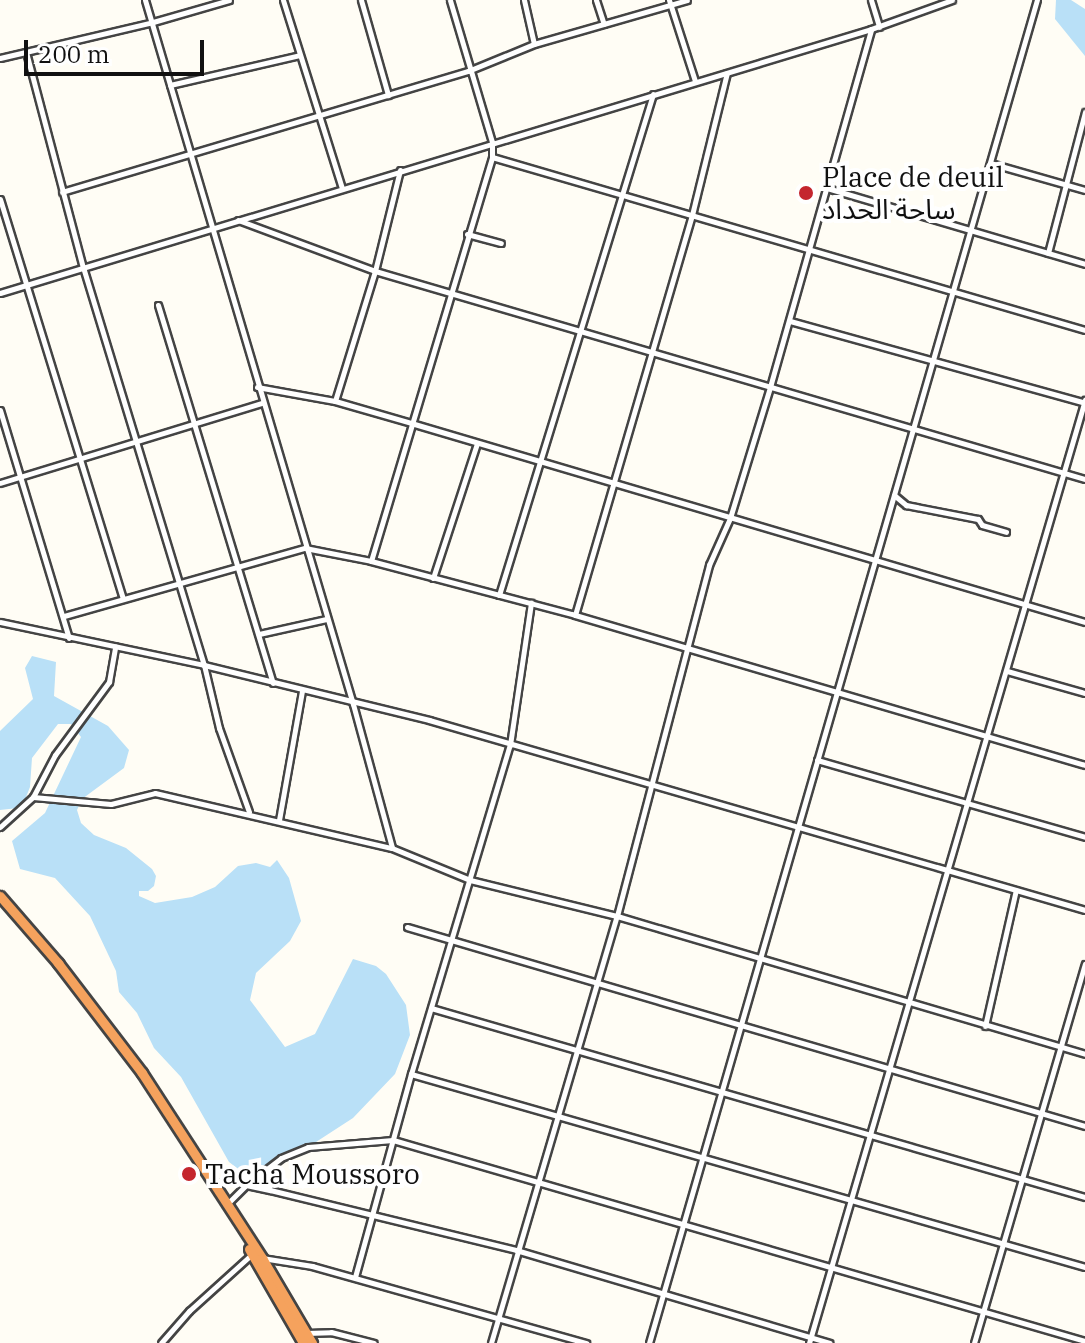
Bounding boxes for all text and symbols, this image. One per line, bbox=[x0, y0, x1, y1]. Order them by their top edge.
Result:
scale bar bbox=[28, 24, 208, 74]
text: 200 m bbox=[38, 38, 110, 70]
place label: Place de deuil ساحة الحداد bbox=[822, 160, 1004, 226]
marker: Place de deuil ساحة الحداد bbox=[797, 184, 815, 202]
place label: Tacha Moussoro bbox=[205, 1157, 420, 1191]
marker: Tacha Moussoro bbox=[180, 1165, 198, 1183]

